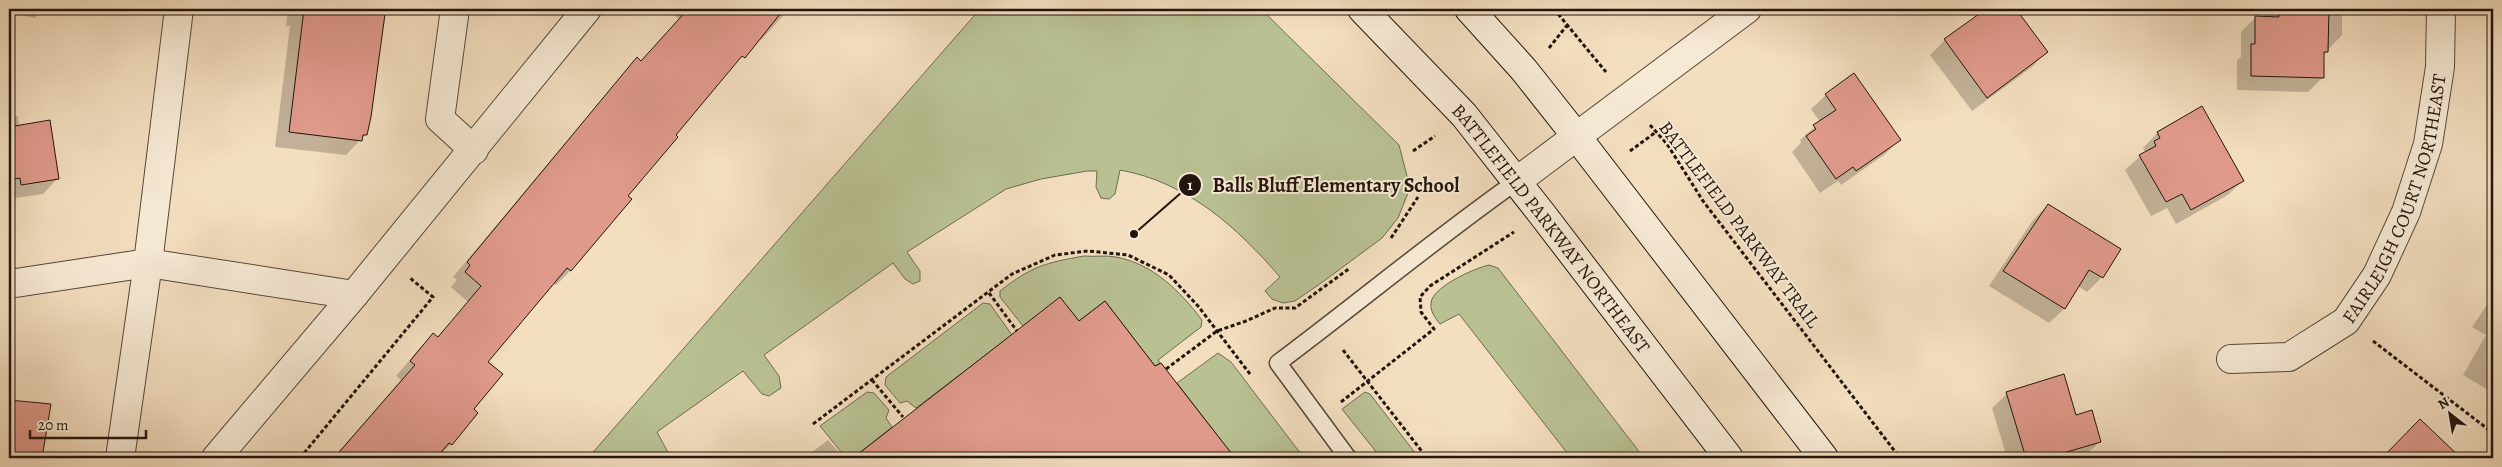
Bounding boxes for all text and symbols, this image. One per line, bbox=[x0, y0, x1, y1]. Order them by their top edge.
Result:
street label: FAIRLEIGH COURT NORTHEAST bbox=[2336, 72, 2453, 329]
street label: BATTLEFIELD PARKWAY NORTHEAST bbox=[1446, 98, 1656, 359]
street label: BATTLEFIELD PARKWAY TRAIL bbox=[1653, 116, 1826, 334]
callout: Balls Bluff Elementary School bbox=[1178, 167, 1469, 202]
text: Balls Bluff Elementary School bbox=[1213, 172, 1460, 199]
text: 1 bbox=[1187, 175, 1193, 195]
north arrow bbox=[2424, 390, 2474, 440]
text: N bbox=[2434, 393, 2453, 414]
scale bar bbox=[30, 407, 146, 439]
text: 20 m bbox=[38, 415, 69, 435]

